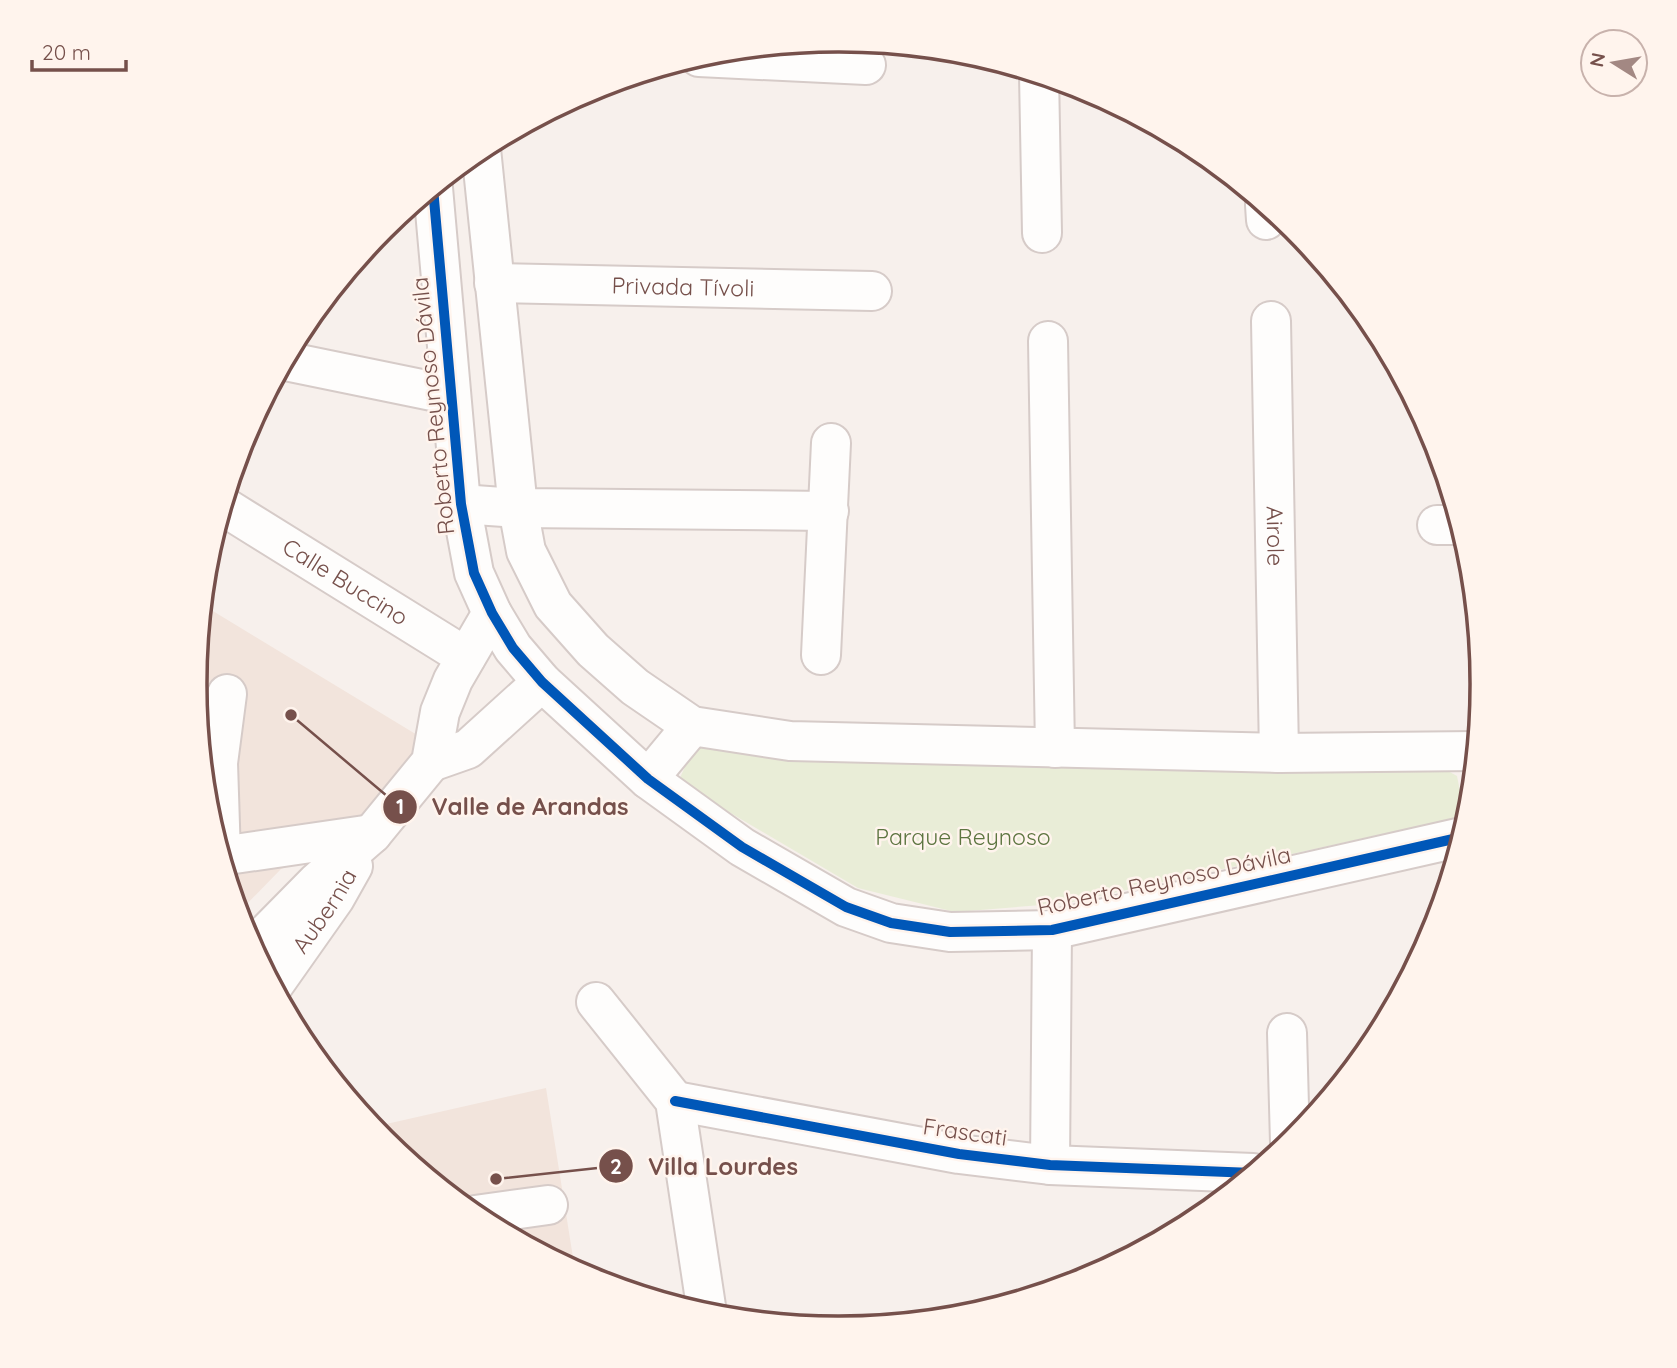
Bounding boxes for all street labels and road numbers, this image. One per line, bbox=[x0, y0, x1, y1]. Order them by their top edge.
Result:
street label: Privada Tívoli bbox=[611, 270, 755, 303]
street label: Roberto Reynoso Dávila bbox=[405, 276, 460, 536]
street label: Airole bbox=[1260, 506, 1291, 566]
street label: Calle Buccino bbox=[277, 532, 414, 632]
street label: Roberto Reynoso Dávila bbox=[1034, 839, 1293, 922]
street label: Aubernia bbox=[286, 863, 363, 959]
street label: Frascati bbox=[921, 1111, 1009, 1152]

